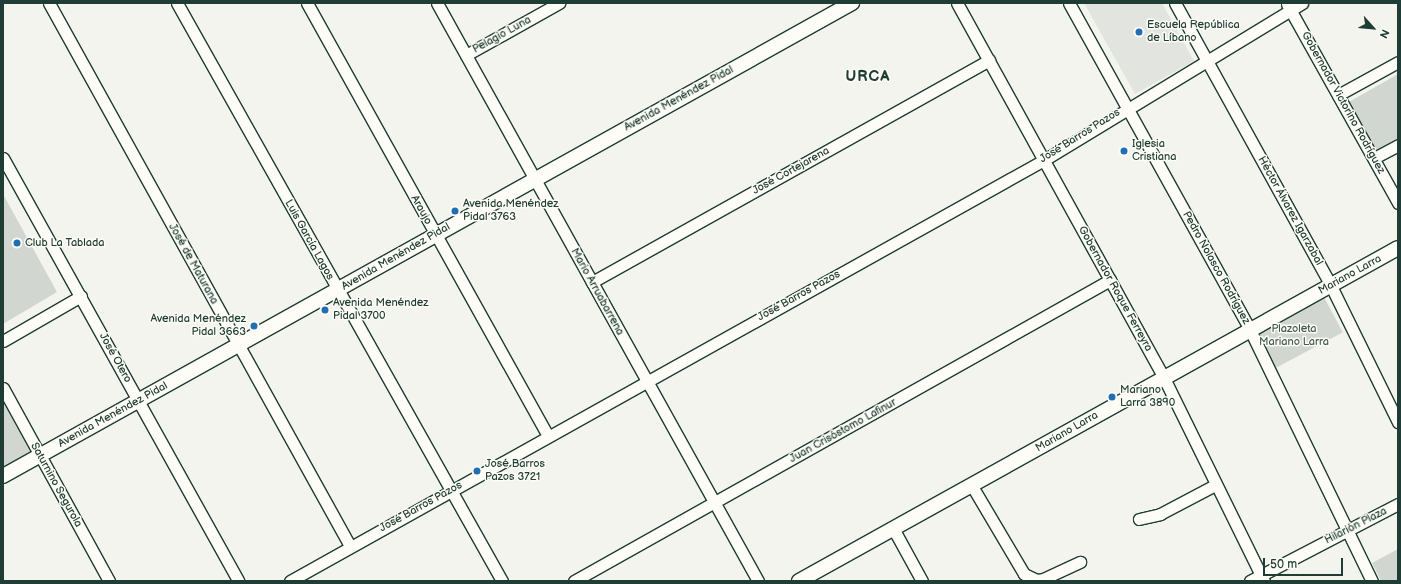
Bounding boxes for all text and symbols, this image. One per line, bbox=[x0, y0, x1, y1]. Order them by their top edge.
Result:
north arrow bbox=[1353, 8, 1393, 48]
street label: Pelagio Luna bbox=[471, 14, 533, 56]
place label: Escuela República de Líbano bbox=[1147, 19, 1240, 45]
marker: Escuela República de Líbano bbox=[1134, 27, 1144, 37]
text: N bbox=[1376, 27, 1392, 40]
street label: Gobernador Victorino Rodríguez bbox=[1298, 29, 1388, 177]
street label: Avenida Menéndez Pidal bbox=[622, 63, 736, 135]
district label: URCA bbox=[846, 68, 890, 86]
street label: José Barros Pazos bbox=[1037, 106, 1123, 166]
place label: Iglesia Cristiana bbox=[1132, 138, 1176, 164]
street label: José Cortejarena bbox=[750, 144, 832, 198]
marker: Iglesia Cristiana bbox=[1119, 146, 1129, 156]
street label: Héctor Álvarez Igarzabal bbox=[1255, 154, 1325, 268]
street label: Araujo bbox=[408, 193, 434, 227]
street label: Luis García Lagos bbox=[282, 198, 336, 282]
place label: Avenida Menéndez Pidal 3763 bbox=[463, 198, 559, 224]
marker: Avenida Menéndez Pidal 3763 bbox=[450, 206, 460, 216]
street label: Pedro Nolasco Rodríguez bbox=[1179, 209, 1253, 327]
street label: José de Maturana bbox=[165, 221, 221, 307]
street label: Avenida Menéndez Pidal bbox=[339, 221, 453, 293]
street label: Gobernador Roque Ferreyra bbox=[1075, 224, 1155, 354]
place label: Club La Tablada bbox=[25, 236, 105, 250]
marker: Club La Tablada bbox=[12, 238, 22, 248]
street label: Mario Arruabarrena bbox=[568, 246, 626, 338]
street label: Mariano Larra bbox=[1316, 252, 1384, 298]
street label: José Barros Pazos bbox=[755, 268, 843, 324]
place label: Avenida Menéndez Pidal 3700 bbox=[333, 297, 429, 323]
marker: Avenida Menéndez Pidal 3700 bbox=[320, 305, 330, 315]
place label: Avenida Menéndez Pidal 3663 bbox=[150, 313, 246, 339]
marker: Avenida Menéndez Pidal 3663 bbox=[249, 321, 259, 331]
park label: Plazoleta Mariano Larra bbox=[1259, 323, 1329, 349]
street label: José Otero bbox=[96, 331, 134, 385]
street label: Avenida Menéndez Pidal bbox=[56, 379, 170, 451]
place label: Mariano Larra 3890 bbox=[1120, 384, 1175, 410]
marker: Mariano Larra 3890 bbox=[1107, 392, 1117, 402]
street label: Juan Crisóstomo Lafinur bbox=[787, 396, 899, 466]
street label: Mariano Larra bbox=[1033, 409, 1101, 455]
street label: Saturnino Segurola bbox=[27, 440, 85, 530]
place label: José Barros Pazos 3721 bbox=[485, 458, 545, 484]
marker: José Barros Pazos 3721 bbox=[472, 466, 482, 476]
street label: José Barros Pazos bbox=[377, 479, 465, 535]
street label: Hilarión Plaza bbox=[1323, 505, 1389, 547]
scale bar bbox=[1265, 550, 1345, 576]
text: 50 m bbox=[1270, 557, 1297, 572]

